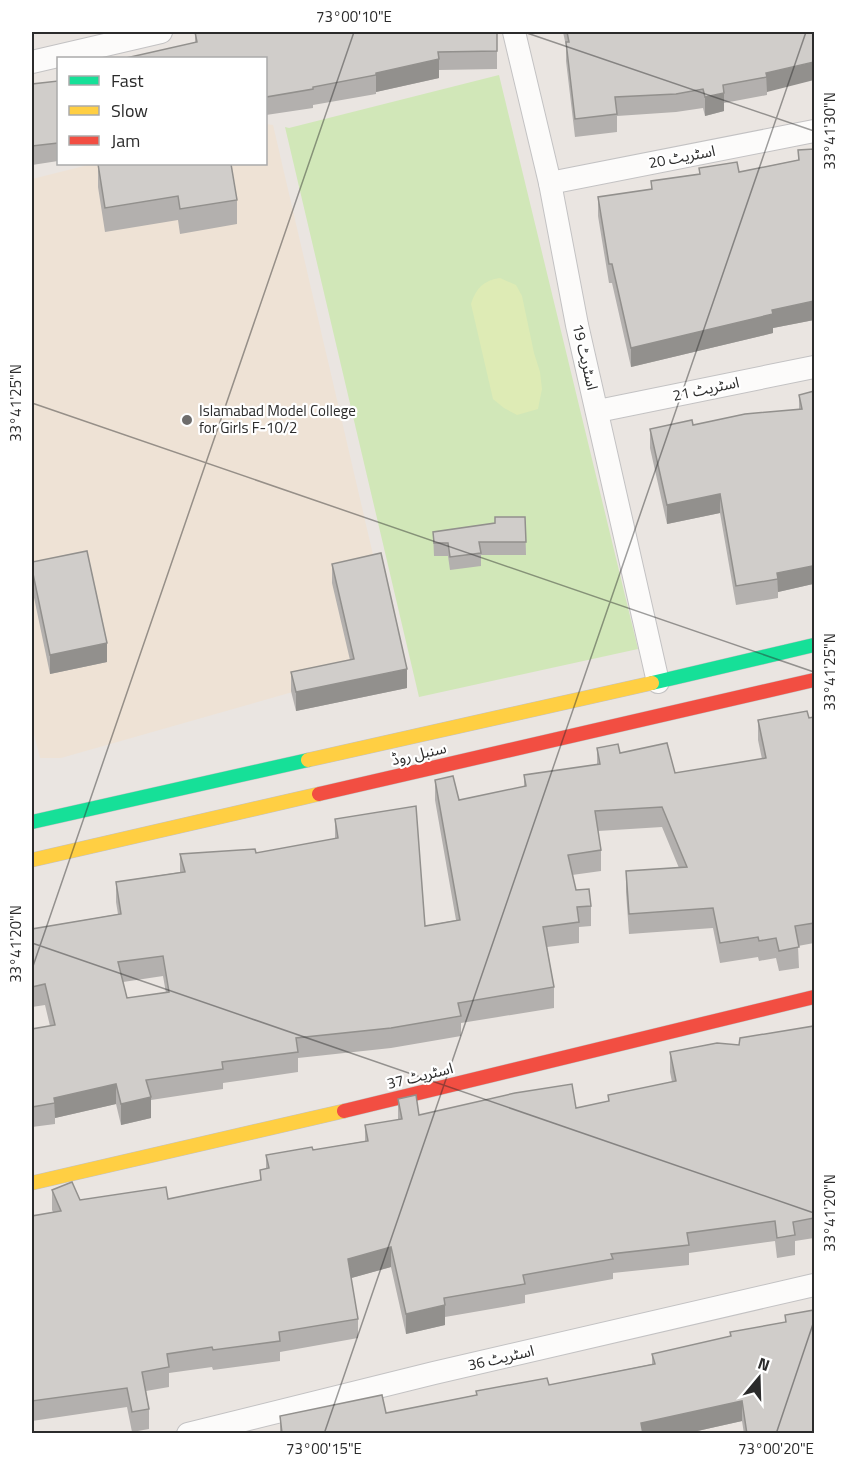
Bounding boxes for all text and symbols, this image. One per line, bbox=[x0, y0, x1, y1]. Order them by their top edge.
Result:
text: 73°00'10"E bbox=[316, 5, 392, 28]
legend bbox=[57, 57, 267, 165]
text: Fast bbox=[111, 67, 144, 94]
text: 33°41'30"N bbox=[818, 92, 841, 170]
text: Slow bbox=[111, 97, 148, 124]
text: Jam bbox=[111, 127, 140, 154]
street label: اسٹریٹ 20 bbox=[647, 139, 717, 174]
street label: اسٹریٹ 19 bbox=[567, 321, 604, 392]
text: 33°41'25"N bbox=[4, 364, 27, 442]
street label: اسٹریٹ 21 bbox=[671, 370, 741, 407]
place label: Islamabad Model College for Girls F-10/2 bbox=[199, 399, 356, 439]
marker: Islamabad Model College for Girls F-10/2 bbox=[180, 413, 194, 427]
text: 33°41'25"N bbox=[818, 633, 841, 711]
street label: سنبل روڈ bbox=[389, 736, 449, 771]
text: 33°41'20"N bbox=[4, 905, 27, 983]
street label: اسٹریٹ 37 bbox=[384, 1056, 455, 1095]
text: 33°41'20"N bbox=[818, 1174, 841, 1252]
street label: اسٹریٹ 36 bbox=[465, 1339, 536, 1376]
north arrow bbox=[729, 1348, 789, 1408]
text: N bbox=[755, 1351, 773, 1377]
text: 73°00'15"E bbox=[286, 1437, 362, 1460]
text: 73°00'20"E bbox=[738, 1437, 814, 1460]

